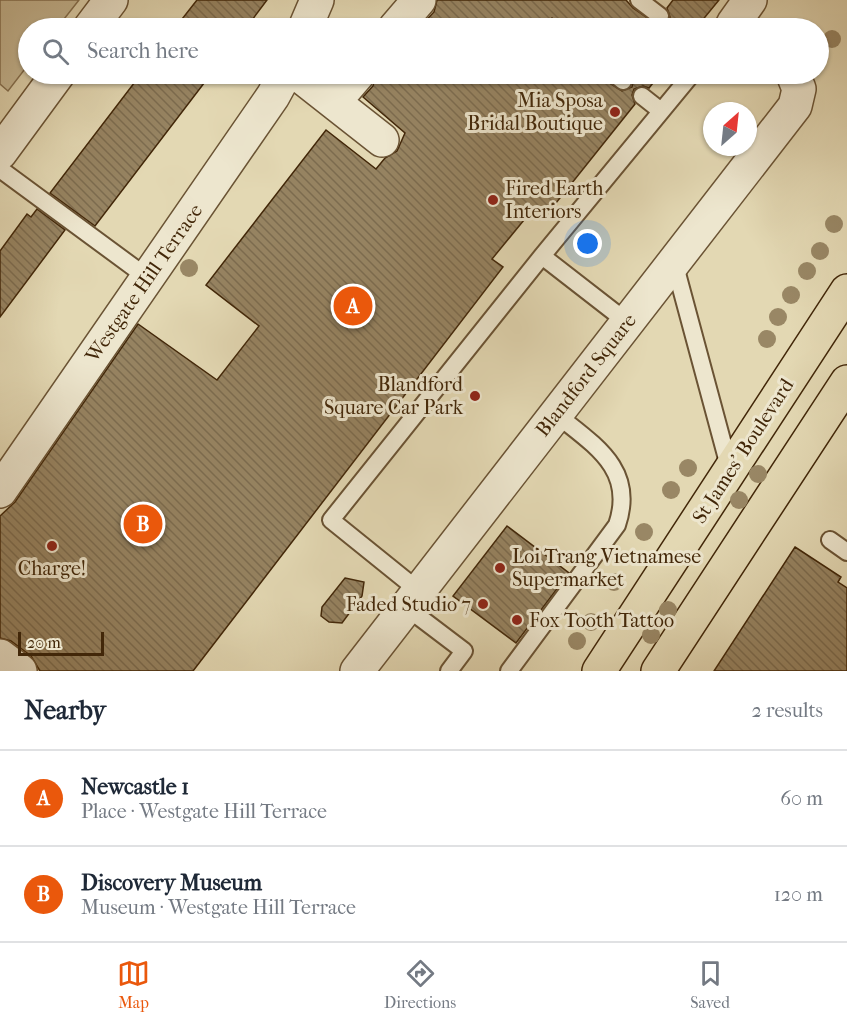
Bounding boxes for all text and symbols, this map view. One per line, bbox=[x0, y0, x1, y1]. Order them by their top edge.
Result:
search box bbox=[18, 18, 829, 84]
icon: search bbox=[39, 35, 72, 68]
text: Search here bbox=[87, 38, 199, 64]
place label: Mia Sposa Bridal Boutique bbox=[467, 89, 604, 135]
north arrow bbox=[703, 102, 757, 156]
marker: Mia Sposa Bridal Boutique bbox=[608, 105, 622, 119]
place label: Fired Earth Interiors bbox=[505, 177, 604, 223]
marker: Fired Earth Interiors bbox=[486, 193, 500, 207]
street label: Westgate Hill Terrace bbox=[80, 199, 207, 367]
your location bbox=[573, 229, 602, 258]
pin: A bbox=[334, 284, 372, 328]
street label: Blandford Square bbox=[531, 309, 641, 441]
place label: Blandford Square Car Park bbox=[324, 373, 464, 419]
street label: St James' Boulevard bbox=[688, 373, 799, 528]
marker: Blandford Square Car Park bbox=[468, 389, 482, 403]
pin: B bbox=[124, 502, 162, 546]
marker: Charge! bbox=[45, 539, 59, 553]
place label: Loi Trang Vietnamese Supermarket bbox=[512, 545, 701, 591]
place label: Charge! bbox=[18, 557, 86, 580]
marker: Loi Trang Vietnamese Supermarket bbox=[493, 561, 507, 575]
place label: Faded Studio 7 bbox=[346, 593, 471, 616]
marker: Faded Studio 7 bbox=[476, 597, 490, 611]
place label: Fox Tooth Tattoo bbox=[529, 609, 674, 632]
marker: Fox Tooth Tattoo bbox=[510, 613, 524, 627]
scale bar bbox=[18, 629, 104, 656]
text: 20 m bbox=[27, 633, 61, 652]
text: Nearby bbox=[24, 695, 106, 726]
text: 2 results bbox=[752, 699, 823, 722]
text: Newcastle 1 bbox=[81, 774, 189, 800]
text: A bbox=[37, 787, 50, 810]
text: 60 m bbox=[780, 787, 823, 810]
text: Place · Westgate Hill Terrace bbox=[81, 800, 327, 823]
text: Discovery Museum bbox=[81, 870, 262, 896]
text: B bbox=[37, 883, 50, 906]
text: 120 m bbox=[774, 883, 823, 906]
text: Museum · Westgate Hill Terrace bbox=[81, 896, 356, 919]
tab: Map bbox=[117, 957, 150, 1012]
tab: Directions bbox=[384, 957, 456, 1012]
tab: Saved bbox=[690, 957, 730, 1012]

